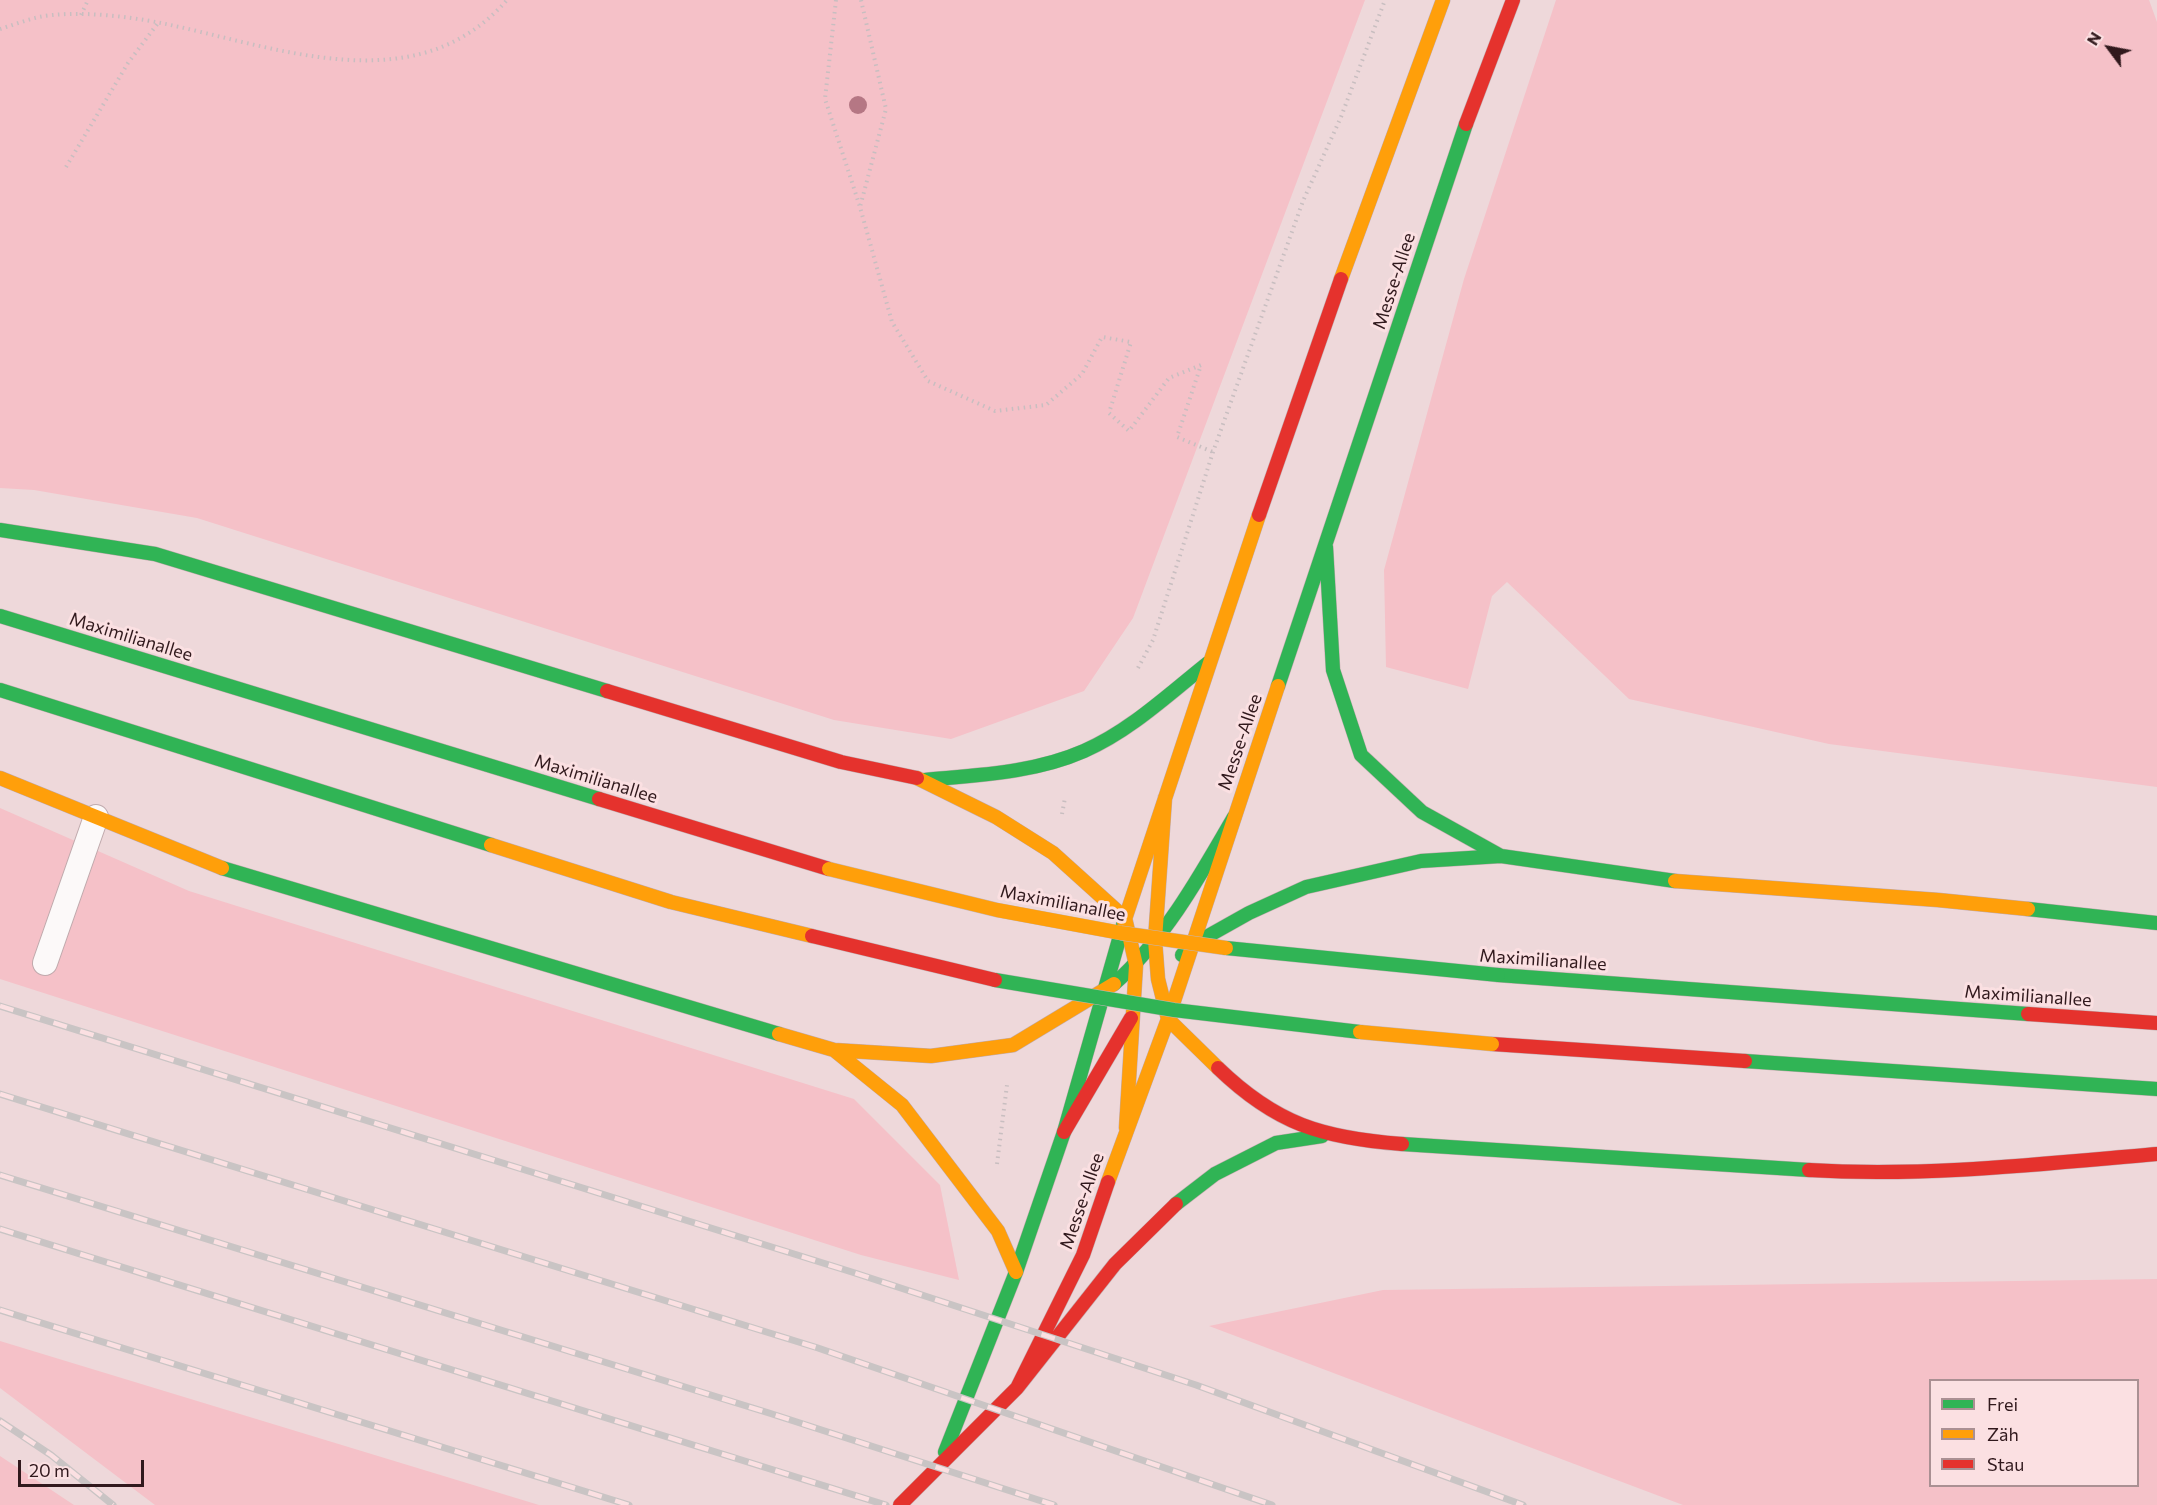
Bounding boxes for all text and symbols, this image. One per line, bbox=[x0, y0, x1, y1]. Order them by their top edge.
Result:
north arrow bbox=[2079, 18, 2139, 78]
text: N bbox=[2082, 28, 2105, 48]
street label: Messe-Allee bbox=[1368, 230, 1420, 332]
street label: Maximilianallee bbox=[67, 608, 195, 666]
street label: Messe-Allee bbox=[1213, 691, 1267, 793]
street label: Maximilianallee bbox=[532, 750, 660, 808]
street label: Maximilianallee bbox=[998, 880, 1128, 926]
street label: Maximilianallee bbox=[1479, 945, 1607, 975]
street label: Maximilianallee bbox=[1964, 981, 2092, 1011]
street label: Messe-Allee bbox=[1055, 1150, 1109, 1252]
legend bbox=[1929, 1379, 2139, 1487]
text: Frei bbox=[1987, 1393, 2018, 1415]
text: Zäh bbox=[1987, 1423, 2019, 1445]
scale bar bbox=[21, 1448, 147, 1486]
text: Stau bbox=[1987, 1453, 2024, 1475]
text: 20 m bbox=[29, 1459, 70, 1481]

